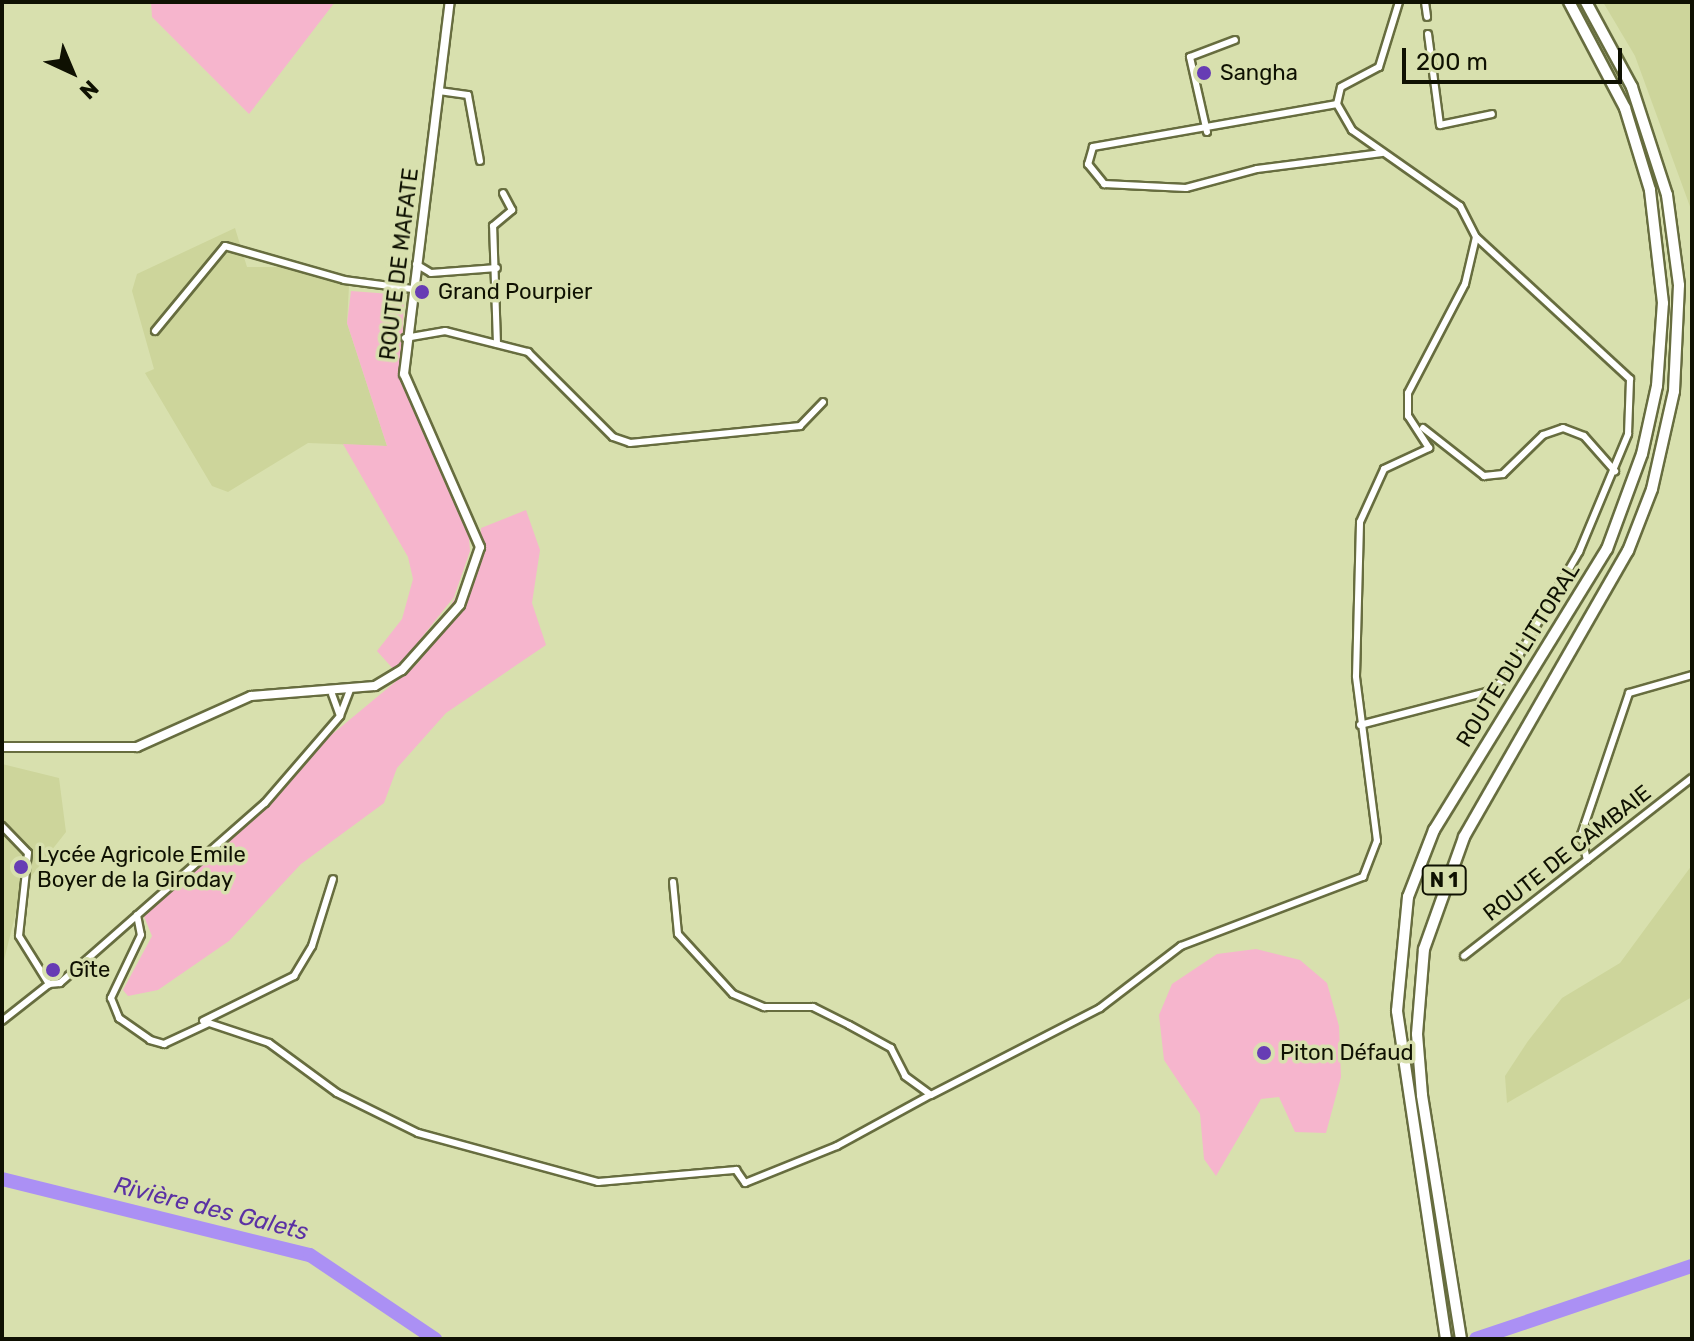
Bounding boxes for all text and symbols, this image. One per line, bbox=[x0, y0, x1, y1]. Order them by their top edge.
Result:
north arrow bbox=[32, 32, 112, 112]
scale bar bbox=[1406, 32, 1626, 82]
text: 200 m bbox=[1416, 48, 1488, 76]
place label: Sangha bbox=[1220, 60, 1298, 86]
marker: Sangha bbox=[1195, 64, 1213, 82]
text: N bbox=[74, 74, 104, 105]
street label: ROUTE DE MAFATE bbox=[374, 166, 424, 362]
place label: Grand Pourpier bbox=[438, 279, 592, 305]
marker: Grand Pourpier bbox=[413, 283, 431, 301]
street label: ROUTE DU LITTORAL bbox=[1451, 558, 1585, 752]
street label: ROUTE DE CAMBAIE bbox=[1478, 779, 1656, 927]
place label: Lycée Agricole Emile Boyer de la Giroday bbox=[37, 841, 246, 892]
marker: Lycée Agricole Emile Boyer de la Giroday bbox=[12, 858, 30, 876]
road number: N 1 bbox=[1420, 864, 1468, 896]
place label: Gîte bbox=[69, 957, 110, 983]
marker: Gîte bbox=[44, 961, 62, 979]
place label: Piton Défaud bbox=[1280, 1040, 1414, 1066]
marker: Piton Défaud bbox=[1255, 1044, 1273, 1062]
water label: Rivière des Galets bbox=[111, 1171, 311, 1247]

